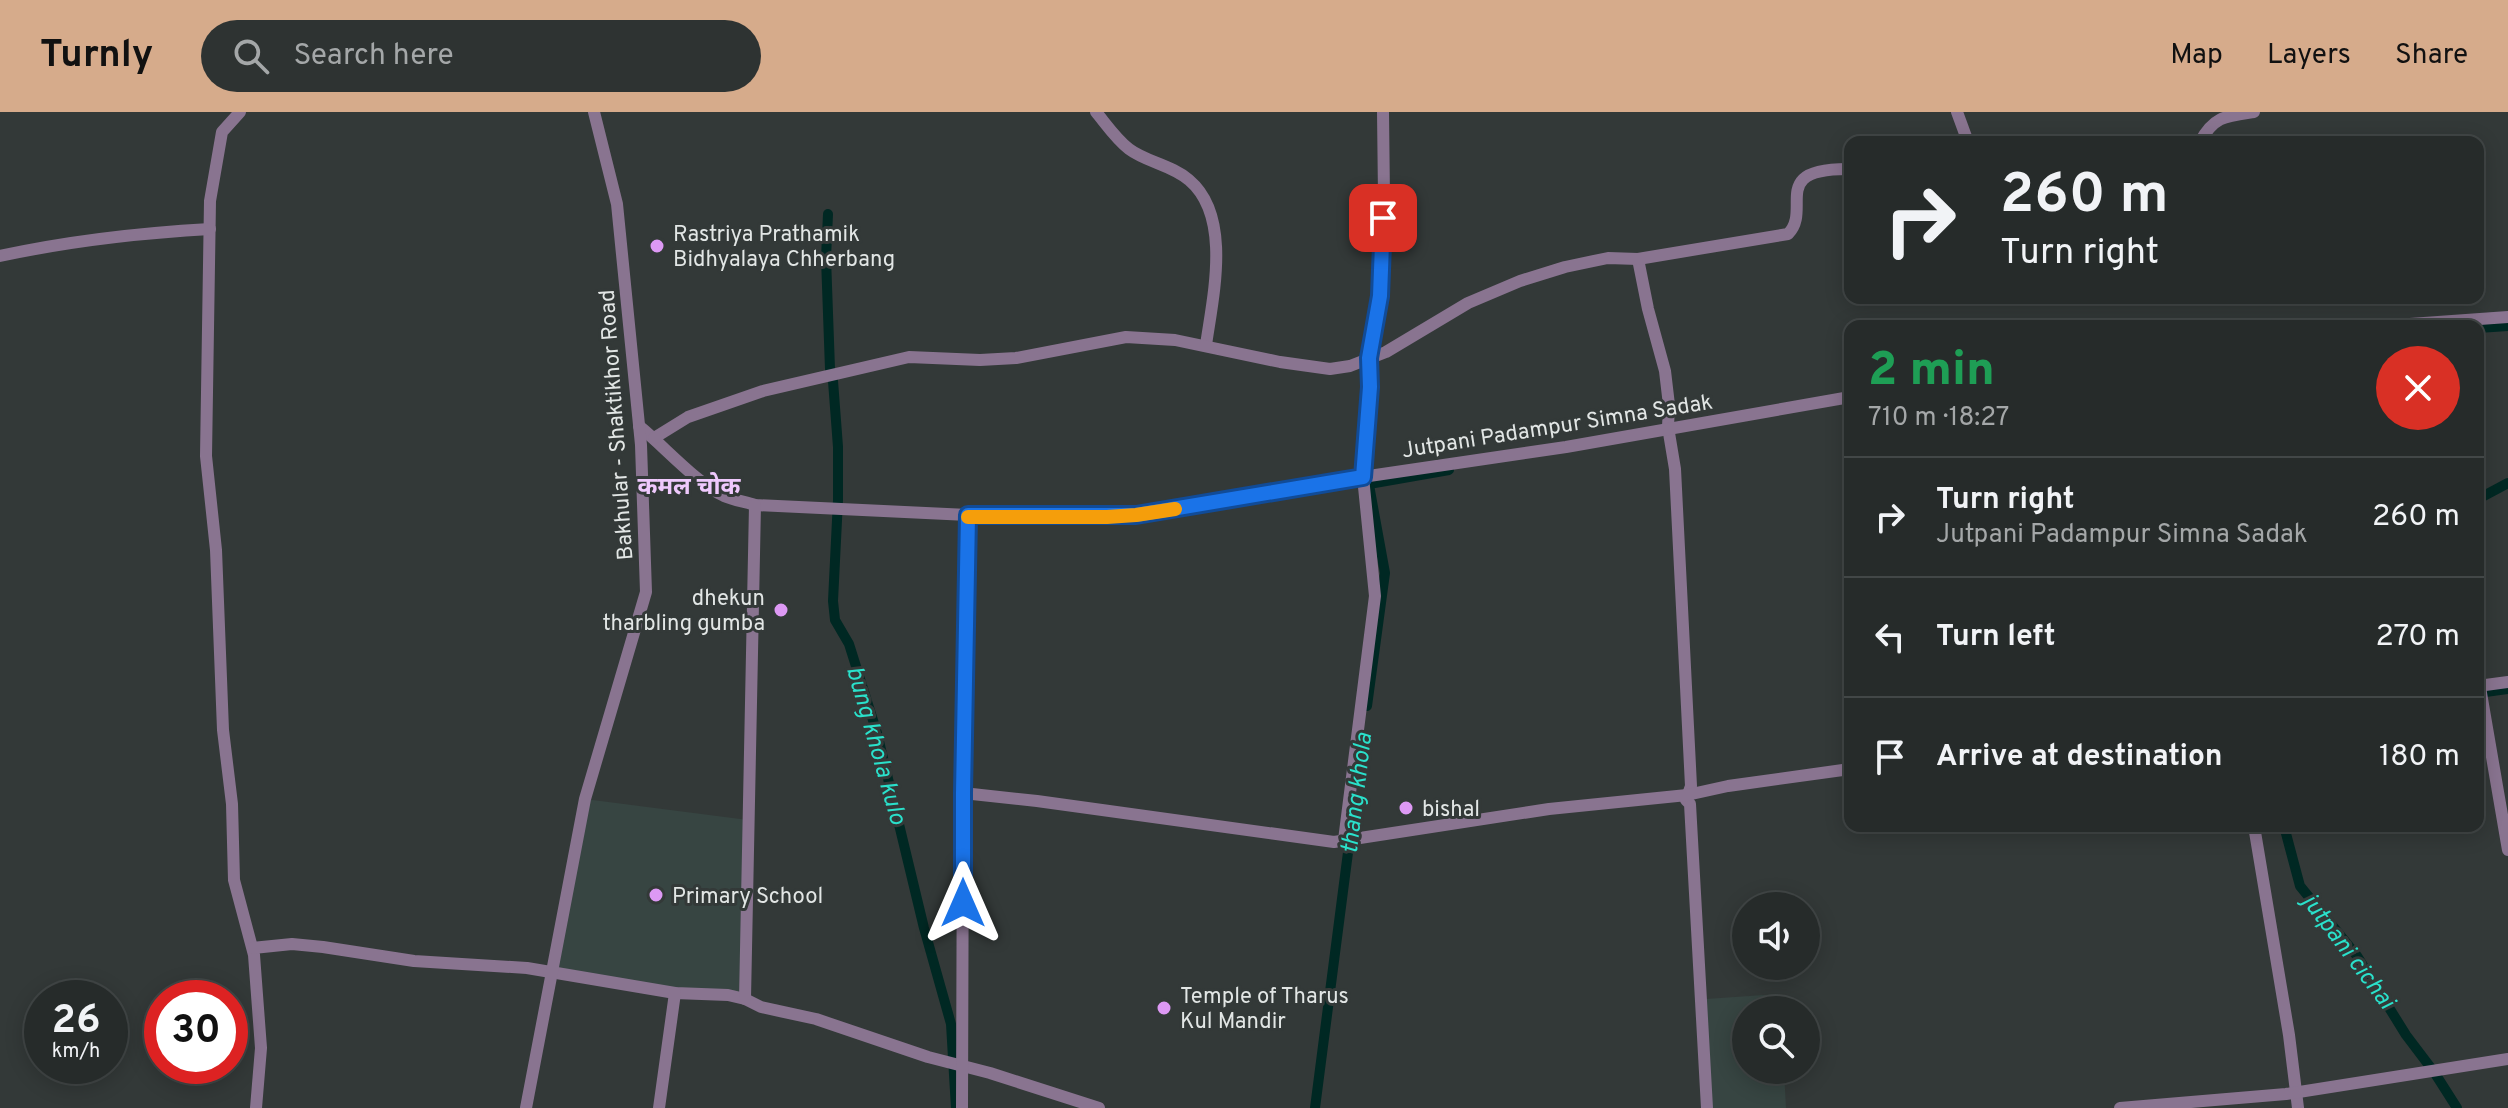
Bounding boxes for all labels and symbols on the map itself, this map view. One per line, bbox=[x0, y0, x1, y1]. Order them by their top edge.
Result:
pin bbox=[1349, 184, 1417, 252]
place label: Rastriya Prathamik Bidhyalaya Chherbang bbox=[673, 222, 895, 274]
marker: Rastriya Prathamik Bidhyalaya Chherbang bbox=[648, 237, 666, 255]
street label: Bakhular - Shaktikhor Road bbox=[595, 289, 640, 561]
street label: Jutpani Padampur Simna Sadak bbox=[1400, 390, 1715, 465]
district label: कमल चोक bbox=[638, 472, 742, 503]
place label: dhekun tharbling gumba bbox=[603, 586, 765, 638]
marker: dhekun tharbling gumba bbox=[772, 601, 790, 619]
water label: bung khola kulo bbox=[838, 663, 912, 828]
water label: thang khola bbox=[1336, 730, 1380, 855]
place label: bishal bbox=[1422, 797, 1480, 824]
marker: bishal bbox=[1397, 799, 1415, 817]
position arrow bbox=[921, 861, 1005, 945]
place label: Primary School bbox=[672, 884, 823, 911]
marker: Primary School bbox=[647, 886, 665, 904]
water label: jutpani cichai bbox=[2293, 887, 2401, 1017]
speed limit sign: 30 bbox=[144, 980, 248, 1084]
place label: Temple of Tharus Kul Mandir bbox=[1180, 984, 1349, 1036]
marker: Temple of Tharus Kul Mandir bbox=[1155, 999, 1173, 1017]

